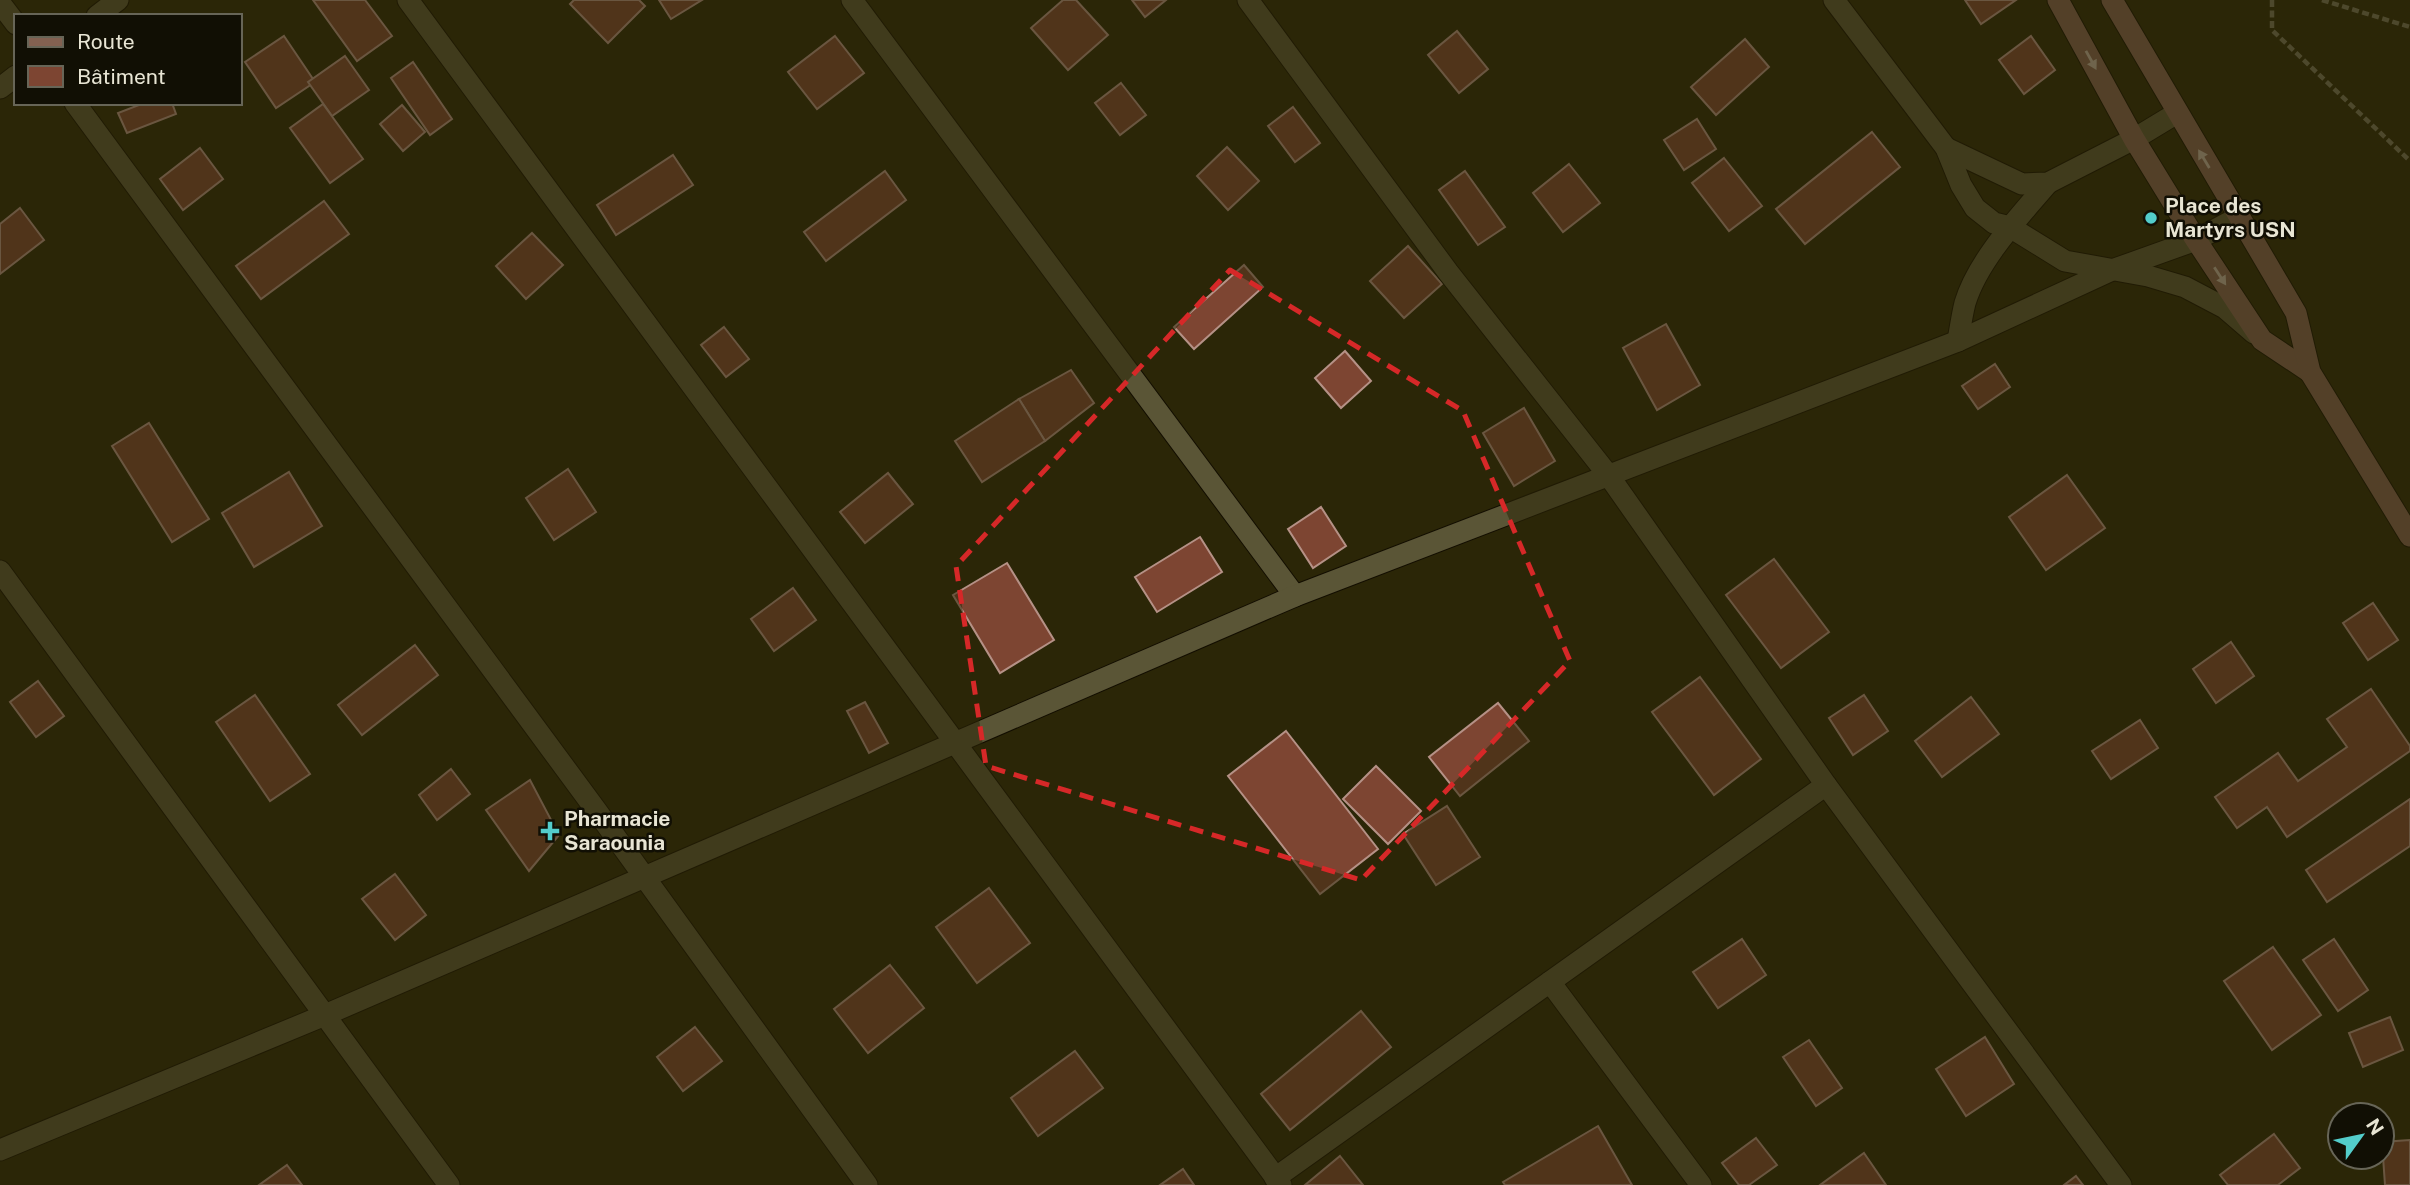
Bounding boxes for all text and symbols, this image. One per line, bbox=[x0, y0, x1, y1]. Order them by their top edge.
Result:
legend bbox=[14, 14, 242, 105]
text: Route bbox=[77, 29, 135, 54]
one-way arrow bbox=[2085, 50, 2097, 70]
text: Bâtiment bbox=[77, 64, 166, 89]
one-way arrow bbox=[2198, 149, 2210, 169]
place label: Place des Martyrs USN bbox=[2165, 193, 2296, 242]
marker: Place des Martyrs USN bbox=[2143, 210, 2159, 226]
one-way arrow bbox=[2213, 267, 2227, 285]
place label: Pharmacie Saraounia bbox=[564, 806, 670, 855]
marker: Pharmacie Saraounia bbox=[542, 823, 558, 839]
north arrow bbox=[2326, 1101, 2396, 1171]
text: N bbox=[2362, 1115, 2389, 1139]

